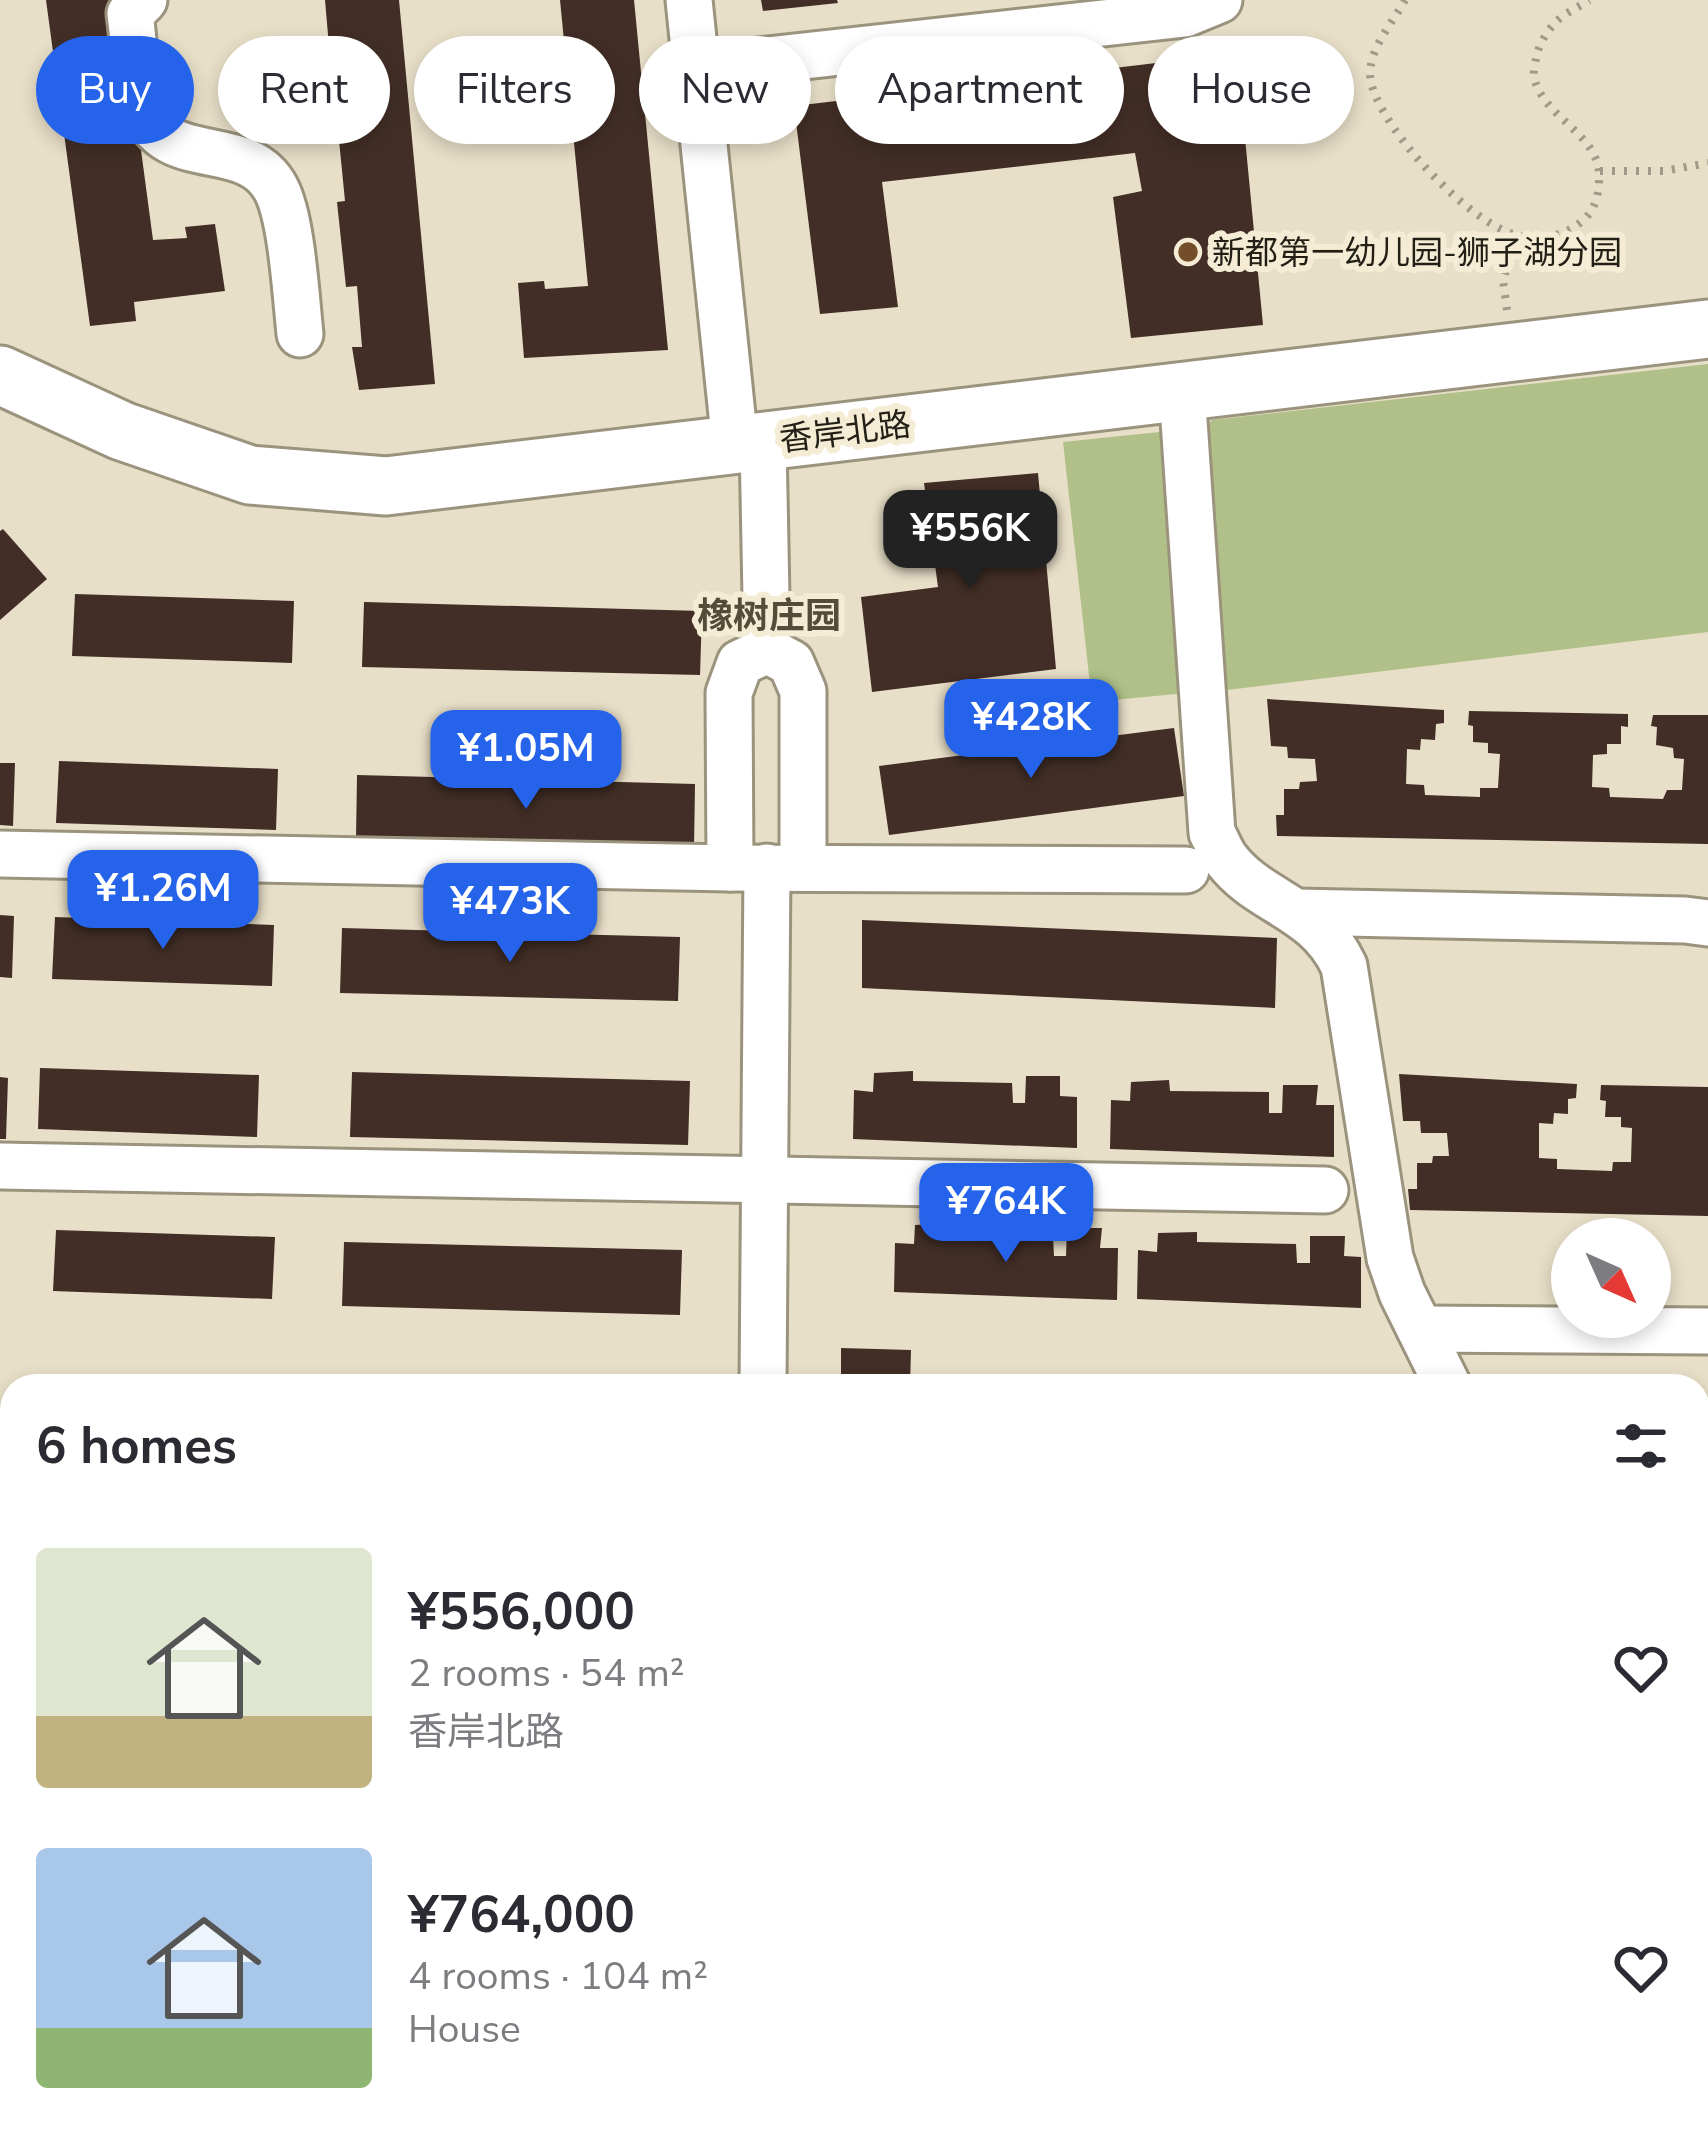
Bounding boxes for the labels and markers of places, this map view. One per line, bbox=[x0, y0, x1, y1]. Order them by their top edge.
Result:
place label: 新都第一幼儿园-狮子湖分园 bbox=[1212, 231, 1622, 276]
marker: 新都第一幼儿园-狮子湖分园 bbox=[1175, 239, 1201, 265]
pin: ¥556K bbox=[886, 490, 1054, 592]
pin: ¥428K bbox=[947, 679, 1115, 781]
pin: ¥1.05M bbox=[428, 710, 624, 812]
pin: ¥1.26M bbox=[65, 850, 261, 952]
pin: ¥473K bbox=[426, 863, 594, 965]
pin: ¥764K bbox=[922, 1163, 1090, 1265]

